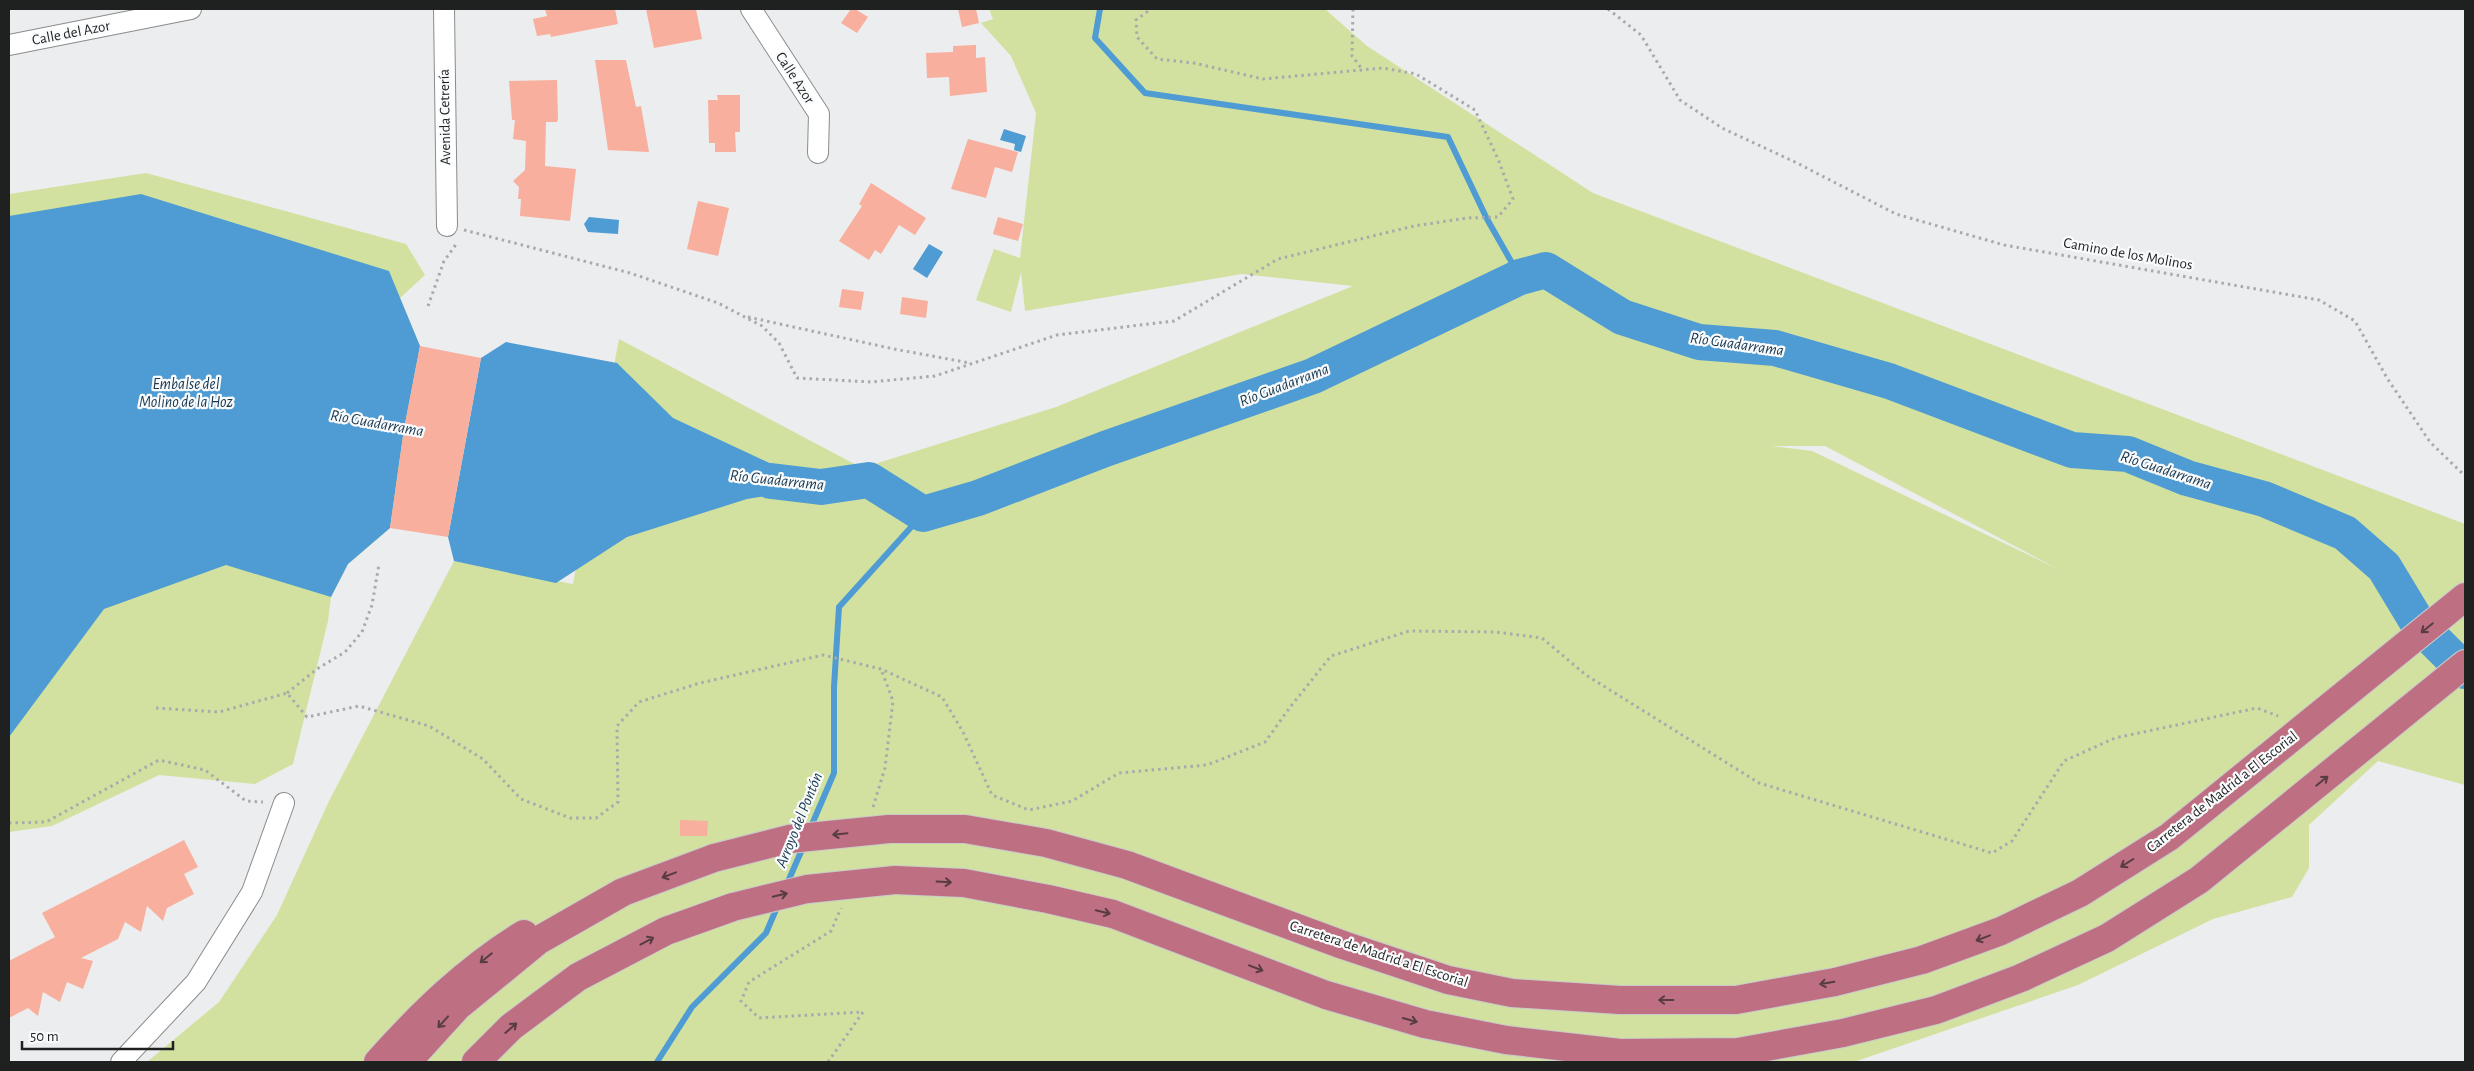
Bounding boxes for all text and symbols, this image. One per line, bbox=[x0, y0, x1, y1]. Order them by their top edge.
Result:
street label: Calle del Azor bbox=[31, 18, 111, 48]
street label: Calle Azor bbox=[773, 49, 817, 107]
street label: Avenida Cetrería bbox=[437, 69, 453, 165]
street label: Camino de los Molinos bbox=[2062, 235, 2194, 273]
water label: Río Guadarrama bbox=[1689, 330, 1785, 358]
water label: Río Guadarrama bbox=[1237, 361, 1331, 409]
water label: Embalse del Molino de la Hoz bbox=[139, 376, 233, 410]
water label: Río Guadarrama bbox=[329, 407, 425, 439]
water label: Río Guadarrama bbox=[2119, 448, 2213, 492]
water label: Río Guadarrama bbox=[729, 467, 825, 493]
one-way arrow bbox=[2421, 622, 2434, 633]
street label: Carretera de Madrid a El Escorial bbox=[2144, 729, 2300, 855]
water label: Arroyo del Pontón bbox=[772, 770, 825, 871]
one-way arrow bbox=[2316, 775, 2329, 786]
one-way arrow bbox=[833, 829, 849, 839]
one-way arrow bbox=[2121, 859, 2135, 869]
one-way arrow bbox=[662, 871, 677, 880]
one-way arrow bbox=[936, 878, 952, 887]
one-way arrow bbox=[772, 890, 788, 899]
one-way arrow bbox=[1095, 908, 1111, 917]
street label: Carretera de Madrid a El Escorial bbox=[1288, 918, 1470, 990]
one-way arrow bbox=[1976, 933, 1991, 943]
one-way arrow bbox=[640, 936, 655, 946]
one-way arrow bbox=[480, 953, 493, 964]
one-way arrow bbox=[1248, 965, 1263, 974]
one-way arrow bbox=[1820, 979, 1836, 988]
one-way arrow bbox=[1659, 995, 1675, 1005]
one-way arrow bbox=[1401, 1015, 1417, 1025]
one-way arrow bbox=[437, 1016, 449, 1029]
scale bar bbox=[22, 1018, 174, 1050]
one-way arrow bbox=[504, 1023, 517, 1034]
text: 50 m bbox=[30, 1029, 59, 1044]

